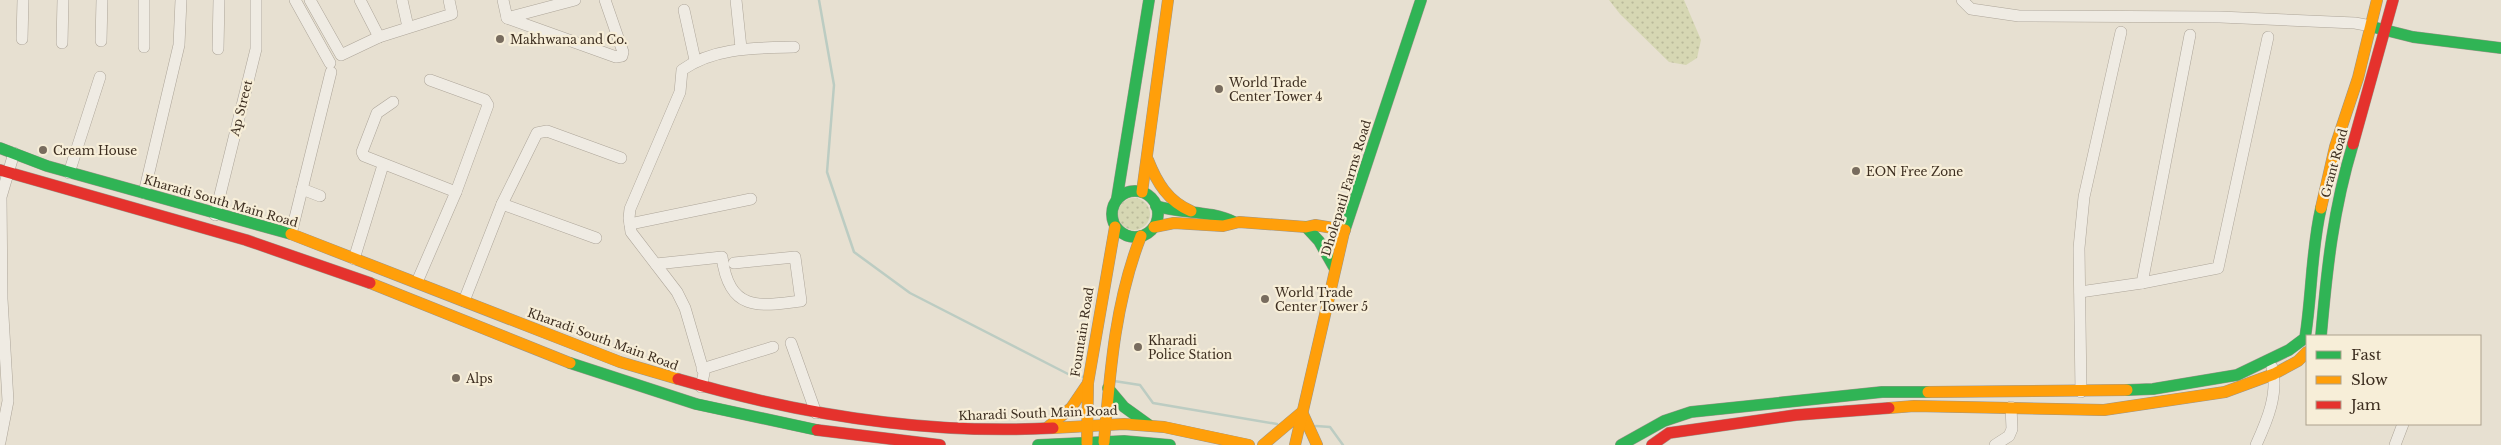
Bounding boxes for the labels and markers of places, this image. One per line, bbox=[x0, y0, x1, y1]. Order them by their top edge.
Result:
place label: Makhwana and Co. bbox=[510, 32, 627, 47]
marker: Makhwana and Co. bbox=[494, 33, 506, 45]
place label: World Trade Center Tower 4 bbox=[1228, 75, 1322, 104]
marker: World Trade Center Tower 4 bbox=[1213, 83, 1225, 95]
place label: Cream House bbox=[53, 143, 137, 158]
marker: Cream House bbox=[37, 144, 49, 156]
place label: EON Free Zone bbox=[1866, 164, 1963, 179]
marker: EON Free Zone bbox=[1850, 165, 1862, 177]
place label: World Trade Center Tower 5 bbox=[1274, 285, 1368, 314]
marker: World Trade Center Tower 5 bbox=[1259, 293, 1271, 305]
place label: Kharadi Police Station bbox=[1148, 333, 1232, 362]
marker: Kharadi Police Station bbox=[1132, 341, 1144, 353]
place label: Alps bbox=[465, 371, 493, 386]
marker: Alps bbox=[450, 372, 462, 384]

